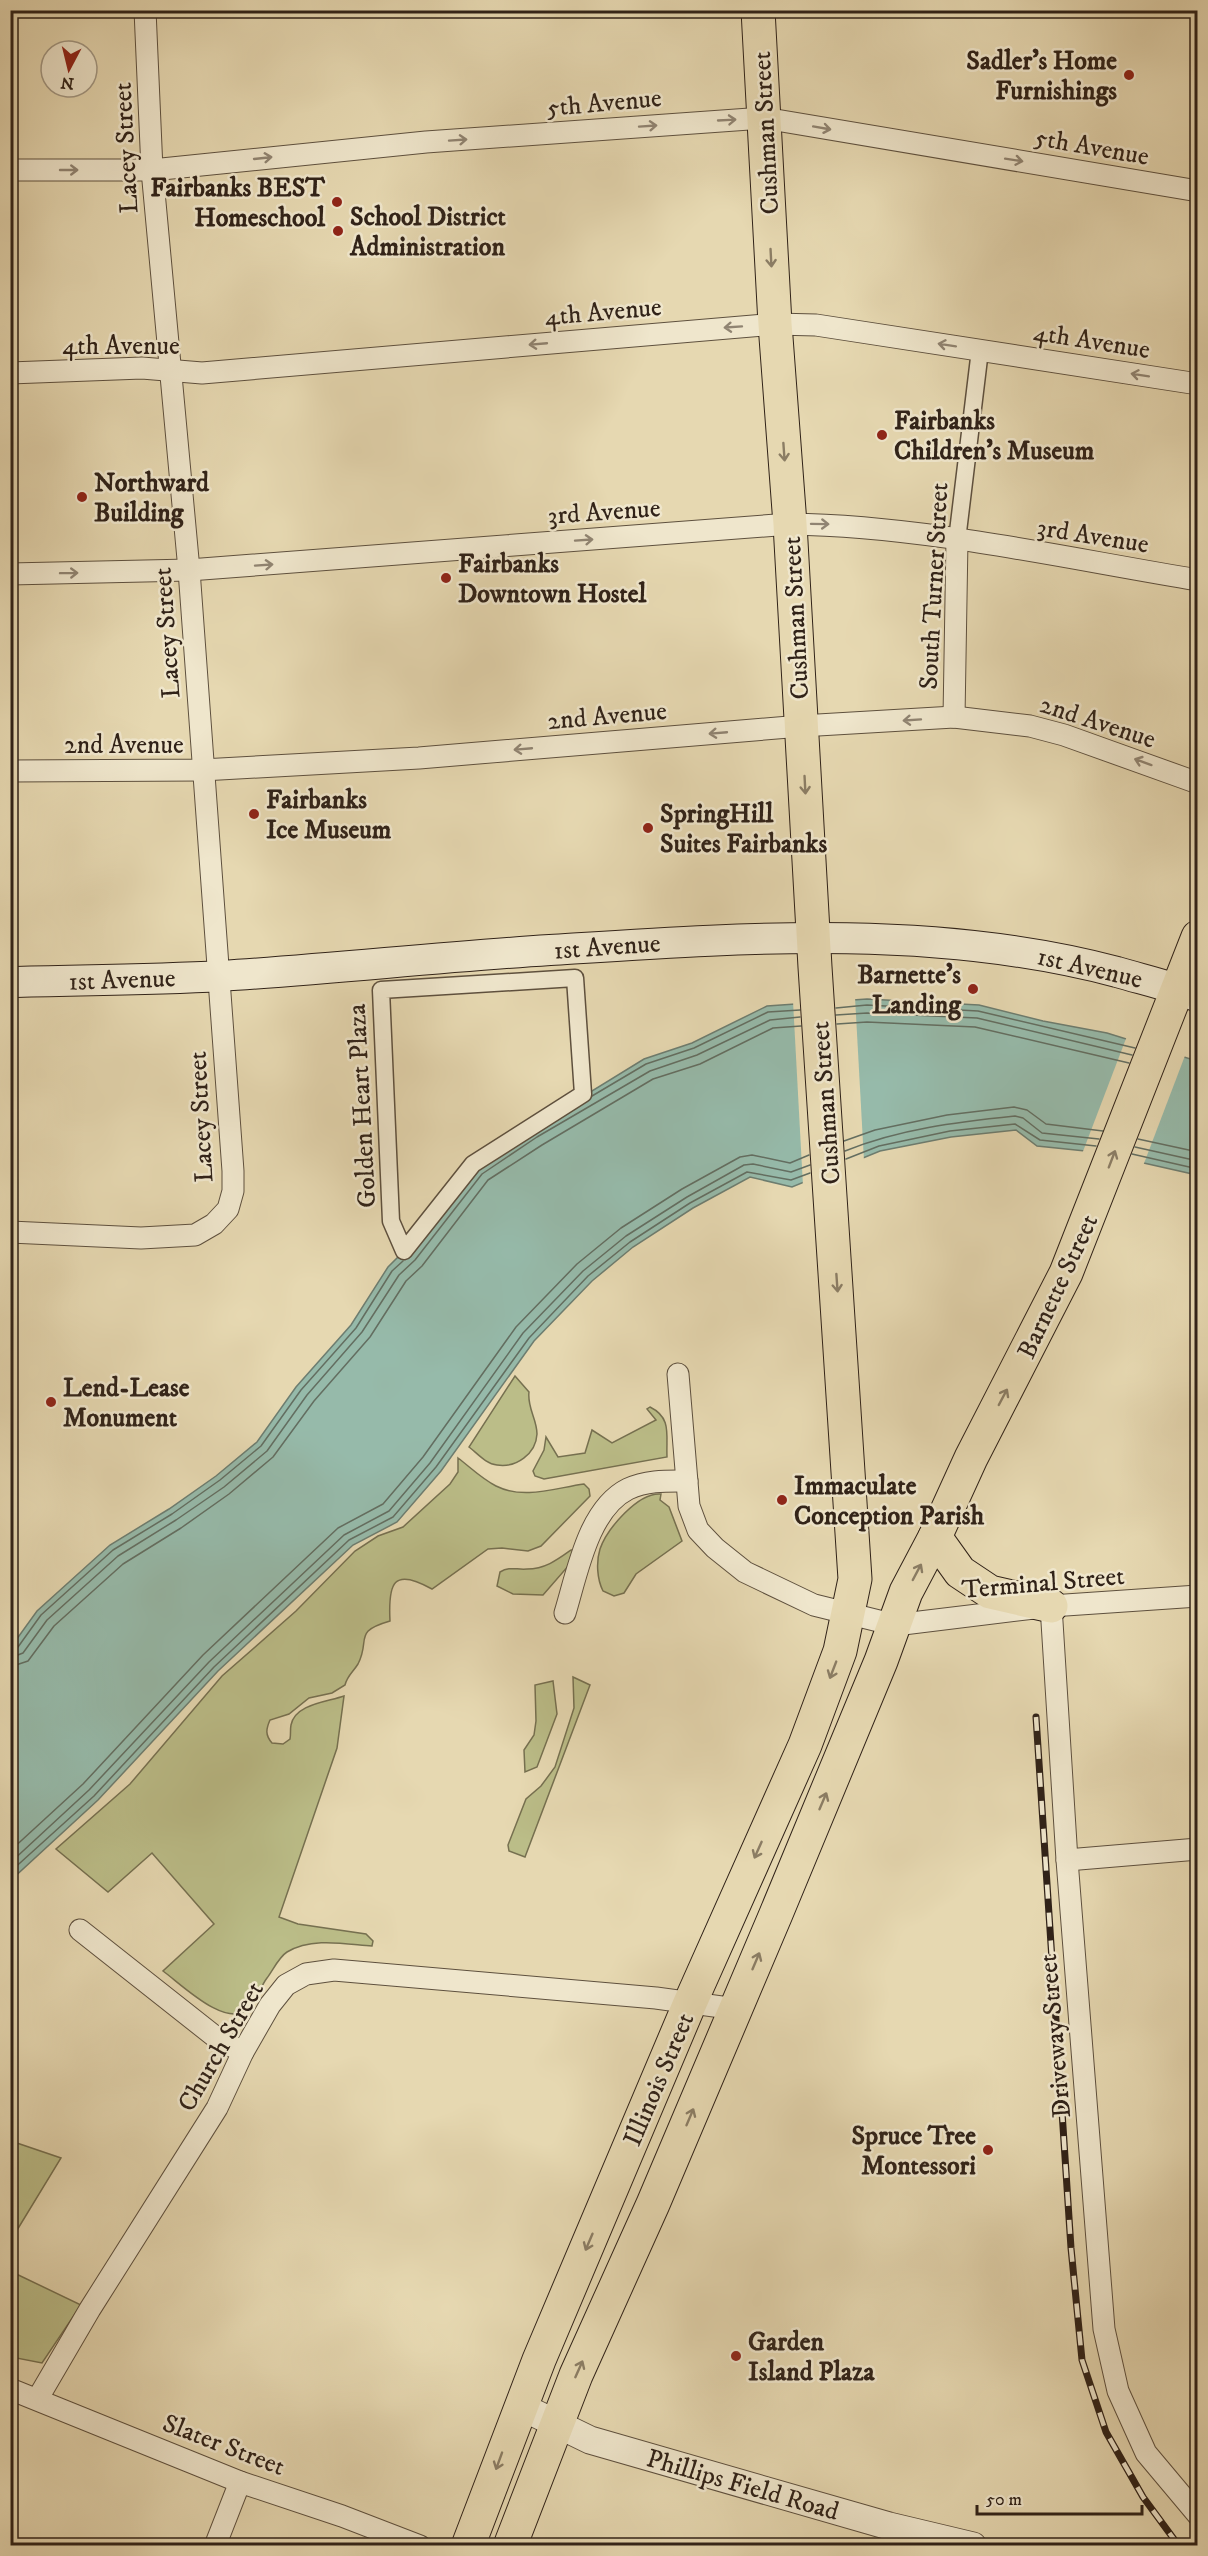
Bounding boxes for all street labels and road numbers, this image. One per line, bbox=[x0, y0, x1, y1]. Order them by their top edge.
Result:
street label: Cushman Street bbox=[746, 50, 787, 215]
street label: Lacey Street bbox=[107, 82, 146, 214]
street label: 5th Avenue bbox=[545, 82, 663, 125]
street label: 5th Avenue bbox=[1032, 121, 1151, 174]
street label: 4th Avenue bbox=[543, 291, 663, 334]
street label: 4th Avenue bbox=[1031, 316, 1152, 367]
street label: 4th Avenue bbox=[62, 330, 180, 363]
street label: South Turner Street bbox=[913, 482, 956, 690]
street label: 3rd Avenue bbox=[547, 492, 662, 533]
street label: 3rd Avenue bbox=[1034, 511, 1151, 562]
street label: Cushman Street bbox=[776, 535, 817, 700]
street label: Lacey Street bbox=[146, 566, 189, 699]
street label: 2nd Avenue bbox=[1035, 688, 1160, 757]
street label: 2nd Avenue bbox=[546, 695, 668, 738]
street label: 2nd Avenue bbox=[64, 729, 184, 762]
street label: 1st Avenue bbox=[553, 927, 662, 968]
street label: 1st Avenue bbox=[1034, 940, 1146, 997]
street label: 1st Avenue bbox=[68, 962, 176, 999]
street label: Golden Heart Plaza bbox=[341, 1003, 384, 1209]
street label: Cushman Street bbox=[804, 1020, 849, 1186]
street label: Lacey Street bbox=[182, 1051, 221, 1183]
street label: Barnette Street bbox=[1010, 1209, 1106, 1364]
street label: Terminal Street bbox=[960, 1560, 1126, 1607]
street label: Driveway Street bbox=[1032, 1952, 1079, 2119]
street label: Church Street bbox=[171, 1976, 272, 2118]
street label: Illinois Street bbox=[617, 2008, 702, 2151]
street label: Slater Street bbox=[158, 2407, 289, 2484]
street label: Phillips Field Road bbox=[643, 2442, 843, 2529]

